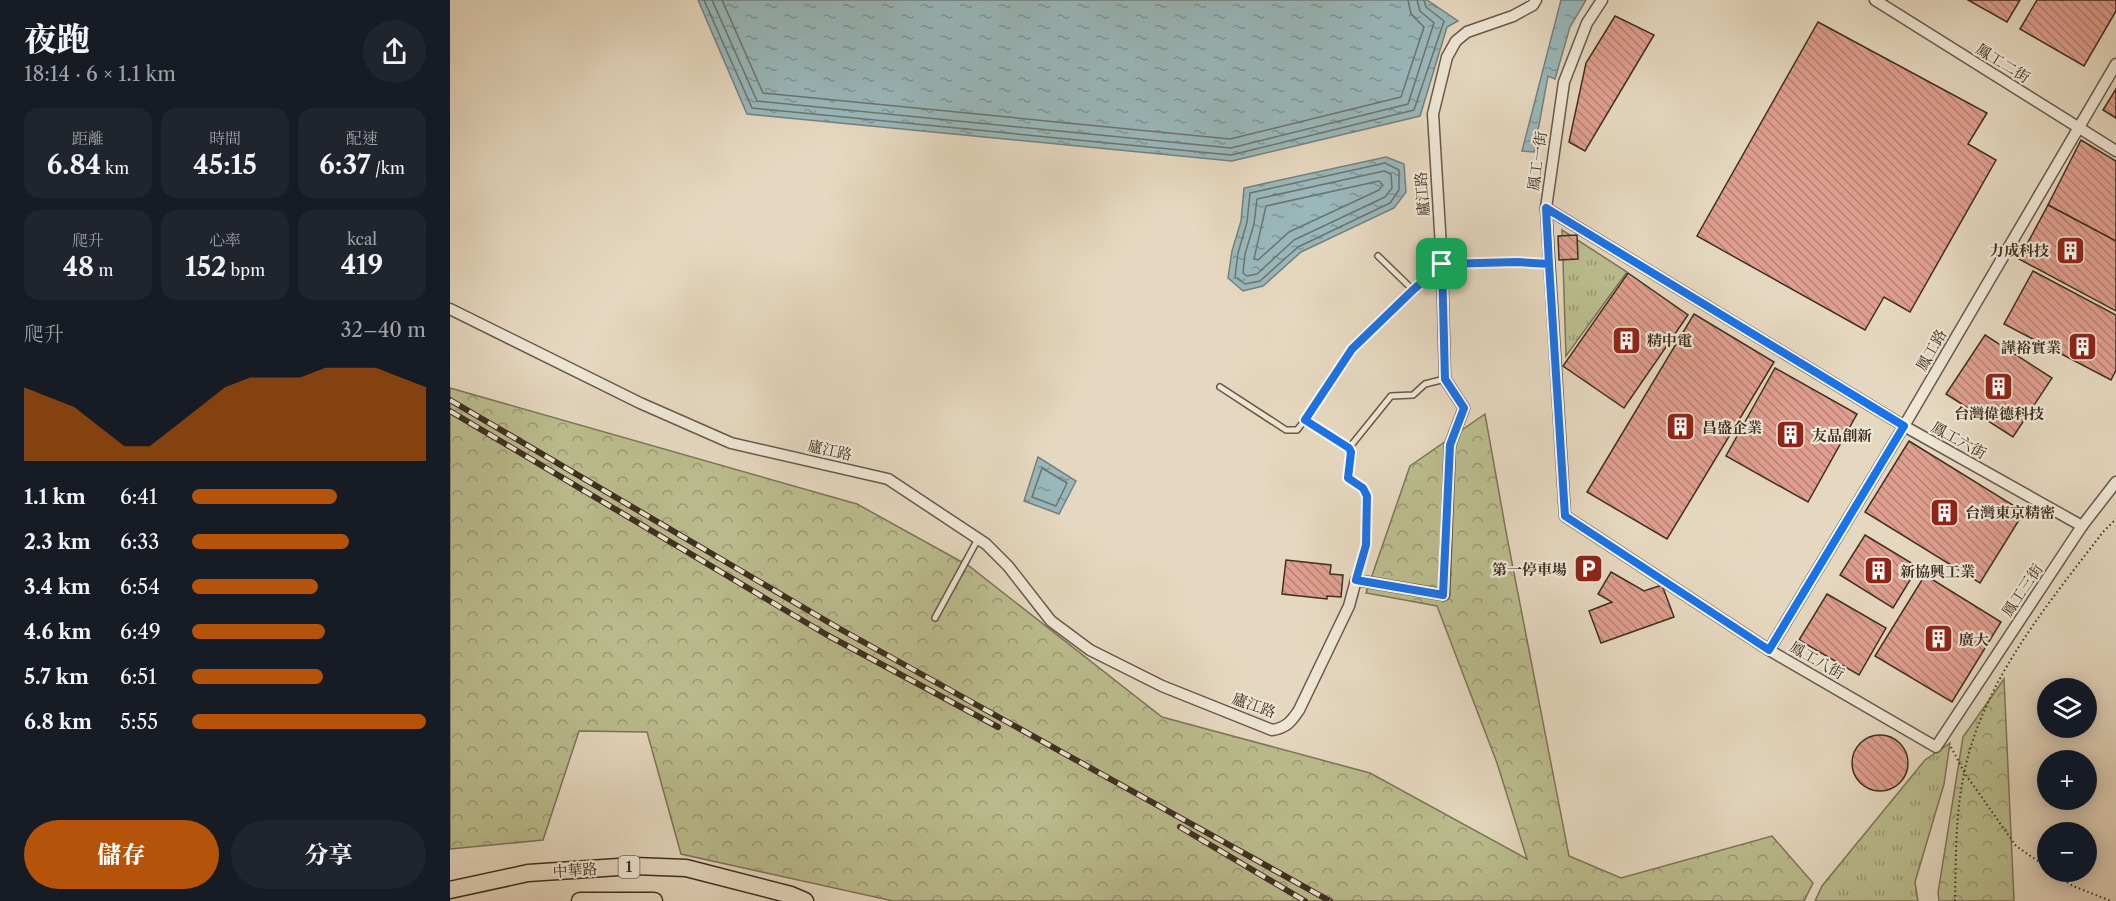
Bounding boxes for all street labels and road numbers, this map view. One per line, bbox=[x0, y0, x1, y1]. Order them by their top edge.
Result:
street label: 鳳工二街 bbox=[1973, 39, 2033, 87]
street label: 鳳工一街 bbox=[1523, 130, 1551, 192]
street label: 廬江路 bbox=[1411, 171, 1433, 217]
street label: 鳳工路 bbox=[1912, 326, 1950, 374]
street label: 鳳工六街 bbox=[1928, 417, 1990, 463]
street label: 廬江路 bbox=[806, 436, 854, 464]
street label: 鳳工三街 bbox=[1997, 560, 2047, 620]
street label: 鳳工八街 bbox=[1786, 637, 1848, 683]
street label: 廬江路 bbox=[1230, 688, 1278, 722]
road number: 1 bbox=[618, 856, 640, 878]
street label: 中華路 bbox=[552, 859, 598, 881]

